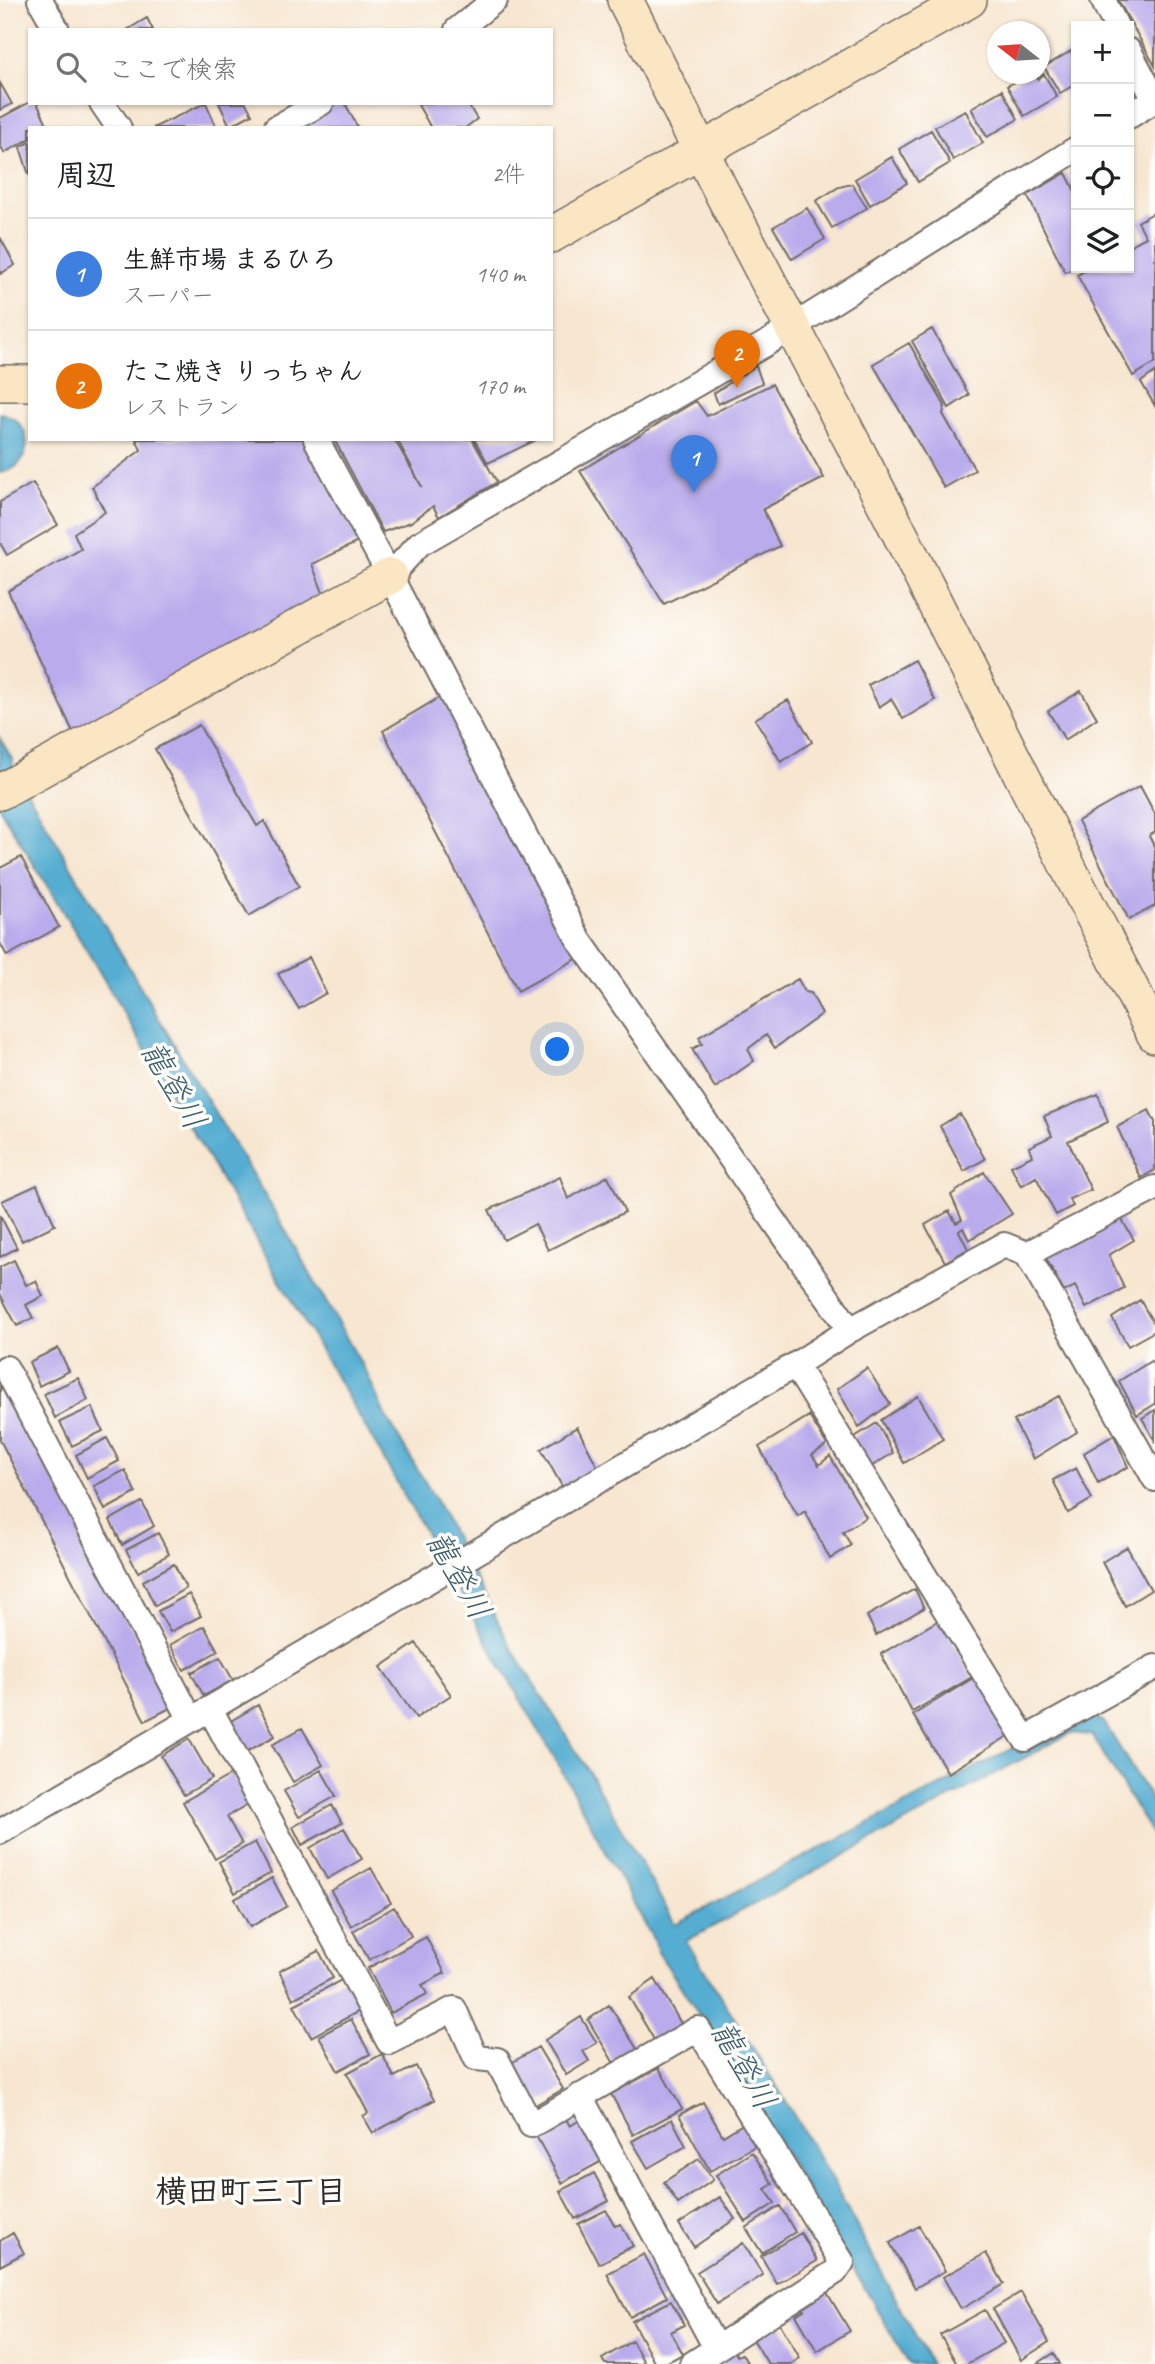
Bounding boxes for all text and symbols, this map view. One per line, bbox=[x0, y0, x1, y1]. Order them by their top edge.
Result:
north arrow bbox=[987, 21, 1050, 84]
map controls bbox=[1071, 21, 1134, 273]
button: + bbox=[1071, 21, 1134, 84]
search box bbox=[28, 28, 553, 105]
icon: search bbox=[52, 48, 90, 86]
text: ここで検索 bbox=[108, 53, 238, 86]
button: − bbox=[1071, 84, 1134, 147]
button: locate bbox=[1071, 147, 1134, 210]
text: 周辺 bbox=[56, 156, 116, 194]
text: 2件 bbox=[492, 160, 525, 189]
button: layers bbox=[1071, 210, 1134, 273]
text: 生鮮市場 まるひろ bbox=[123, 243, 337, 276]
text: 1 bbox=[74, 260, 84, 289]
text: 140 m bbox=[476, 260, 525, 289]
text: スーパー bbox=[123, 281, 214, 310]
pin: 2 bbox=[714, 330, 760, 388]
text: たこ焼き りっちゃん bbox=[123, 355, 363, 388]
text: 2 bbox=[74, 372, 84, 401]
text: 170 m bbox=[476, 372, 525, 401]
text: レストラン bbox=[123, 393, 240, 422]
pin: 1 bbox=[671, 435, 717, 493]
your location bbox=[540, 1032, 574, 1066]
water label: 龍登川 bbox=[132, 1033, 215, 1137]
water label: 龍登川 bbox=[417, 1523, 500, 1627]
water label: 龍登川 bbox=[702, 2013, 785, 2117]
district label: 横田町三丁目 bbox=[155, 2171, 347, 2212]

